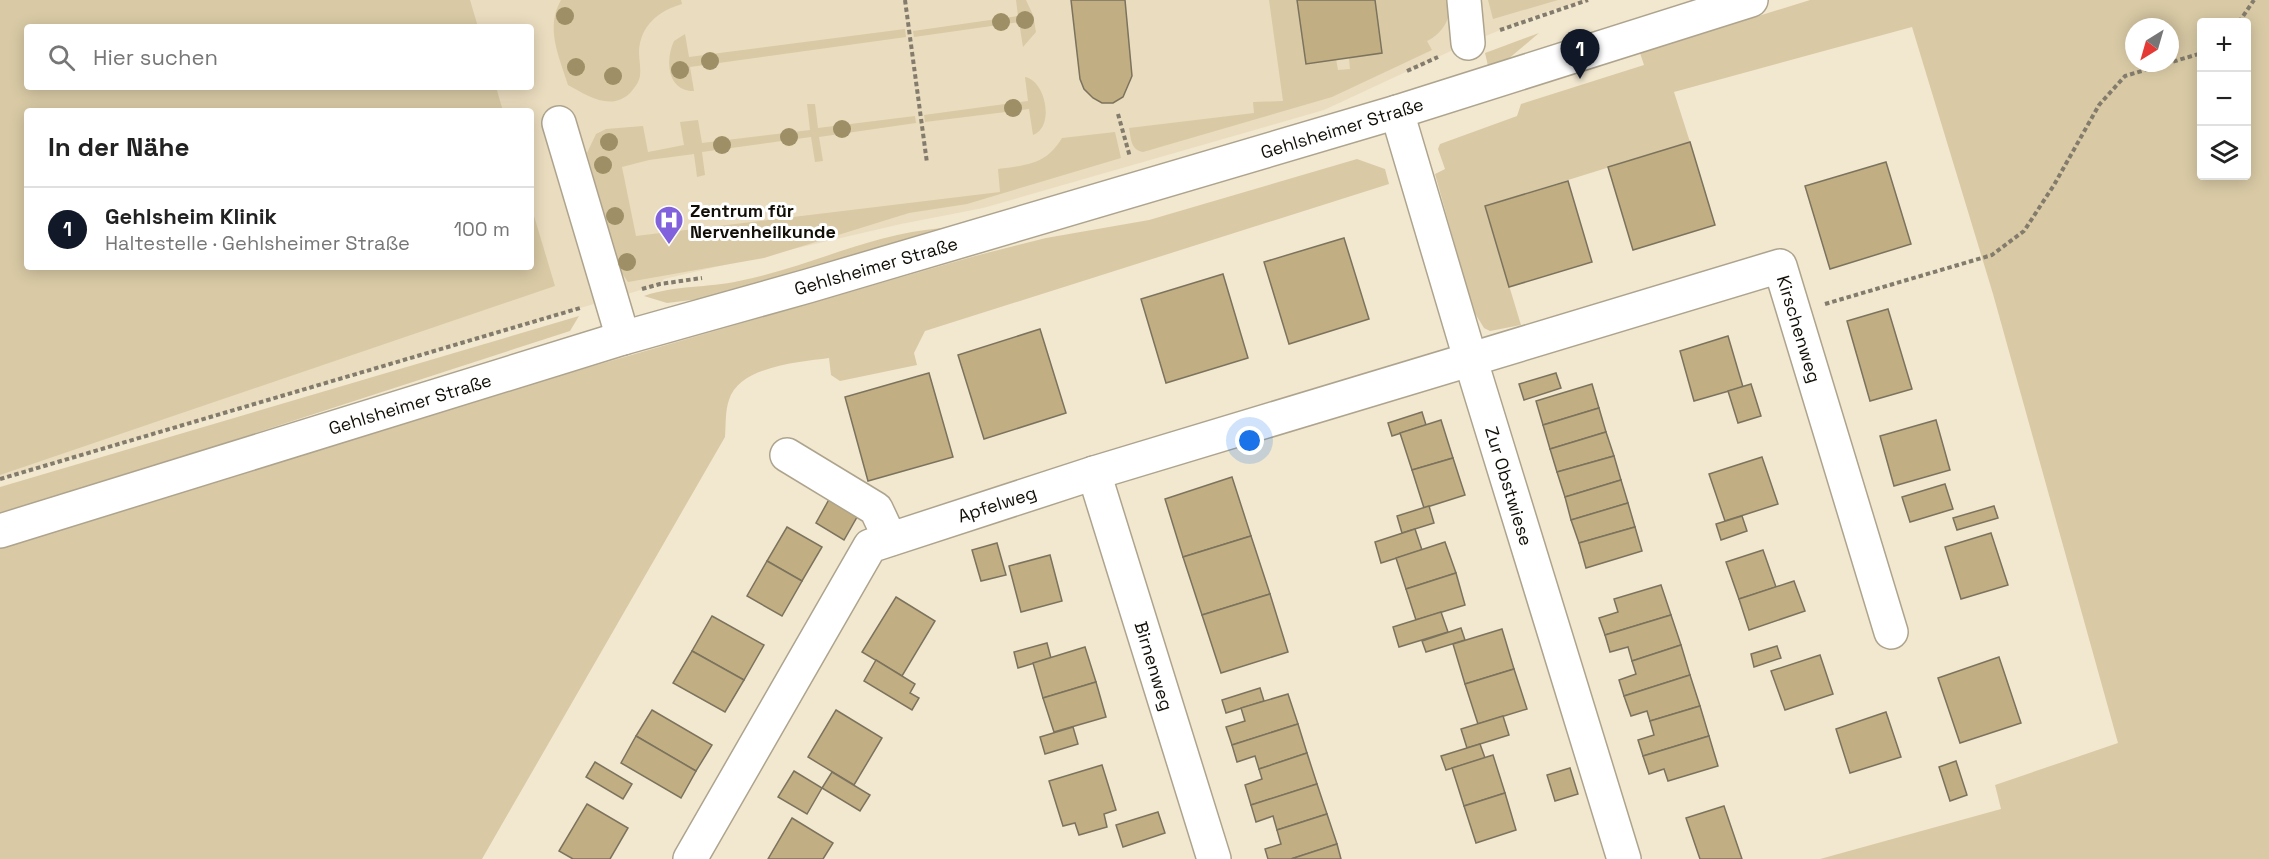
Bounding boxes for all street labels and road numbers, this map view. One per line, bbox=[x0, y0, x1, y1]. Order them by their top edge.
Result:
street label: Gehlsheimer Straße bbox=[1258, 92, 1426, 164]
street label: Gehlsheimer Straße bbox=[791, 232, 961, 300]
street label: Kirschenweg bbox=[1772, 272, 1826, 386]
street label: Gehlsheimer Straße bbox=[326, 368, 494, 440]
street label: Zur Obstwiese bbox=[1480, 424, 1538, 548]
street label: Apfelweg bbox=[955, 480, 1039, 528]
street label: Birnenweg bbox=[1130, 619, 1178, 713]

